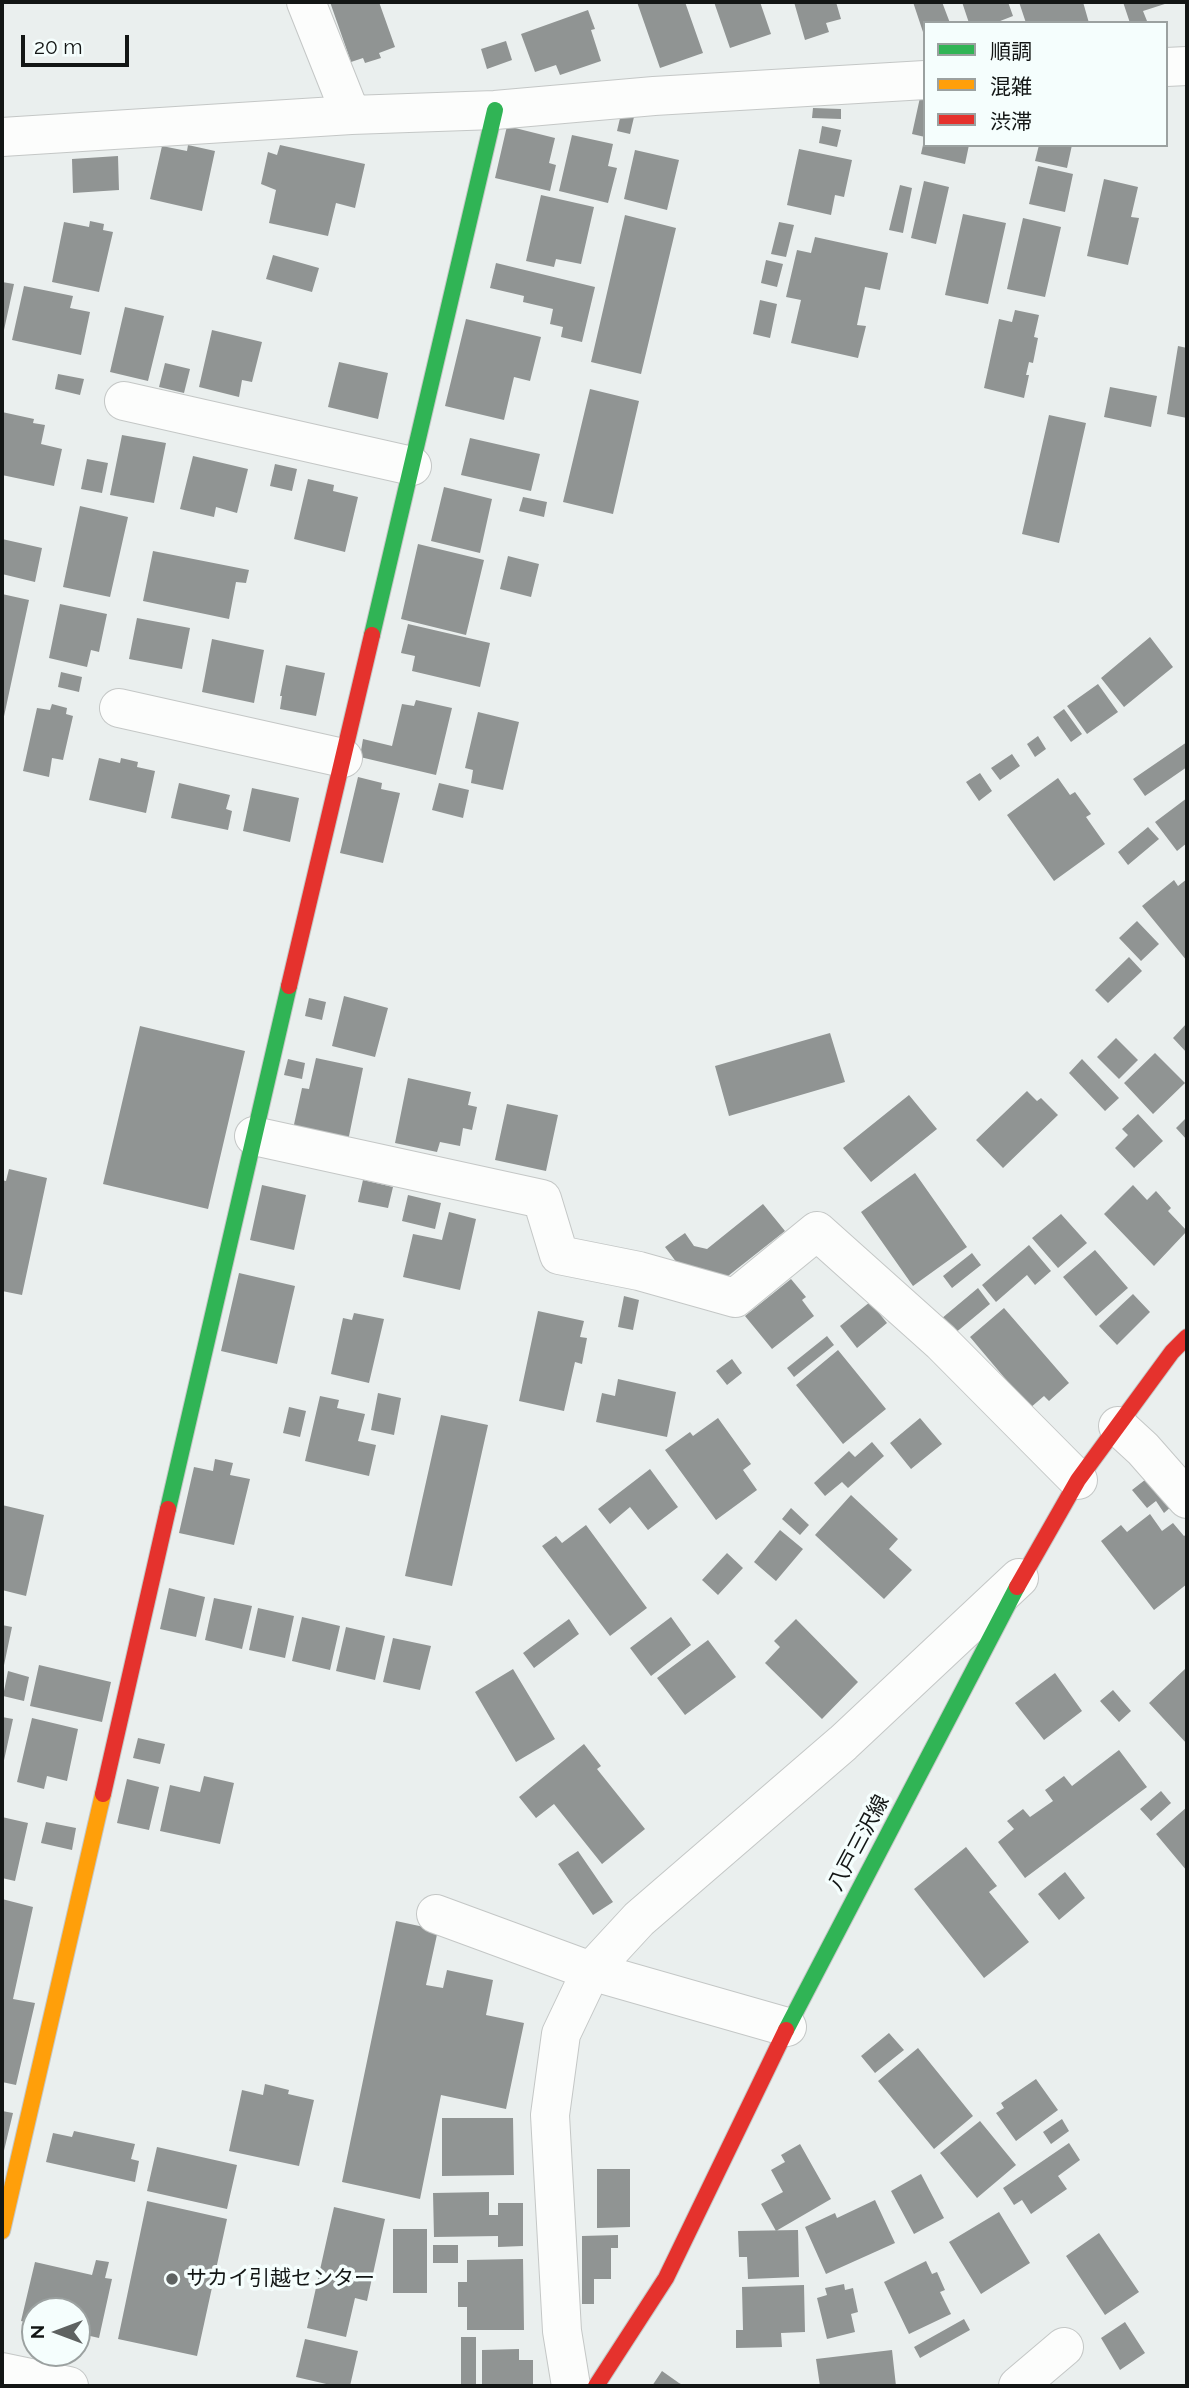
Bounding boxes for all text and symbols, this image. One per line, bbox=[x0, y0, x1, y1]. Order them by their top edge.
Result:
scale bar bbox=[24, 21, 133, 65]
legend bbox=[923, 21, 1168, 147]
text: 20 m bbox=[34, 34, 82, 59]
text: 順調 bbox=[990, 39, 1032, 64]
text: 混雑 bbox=[990, 74, 1032, 99]
text: 渋滞 bbox=[990, 109, 1032, 134]
street label: 八戸三沢線 bbox=[823, 1791, 895, 1895]
place label: サカイ引越センター bbox=[186, 2266, 375, 2292]
marker: サカイ引越センター bbox=[164, 2271, 180, 2287]
north arrow bbox=[21, 2297, 91, 2367]
text: N bbox=[26, 2325, 48, 2339]

